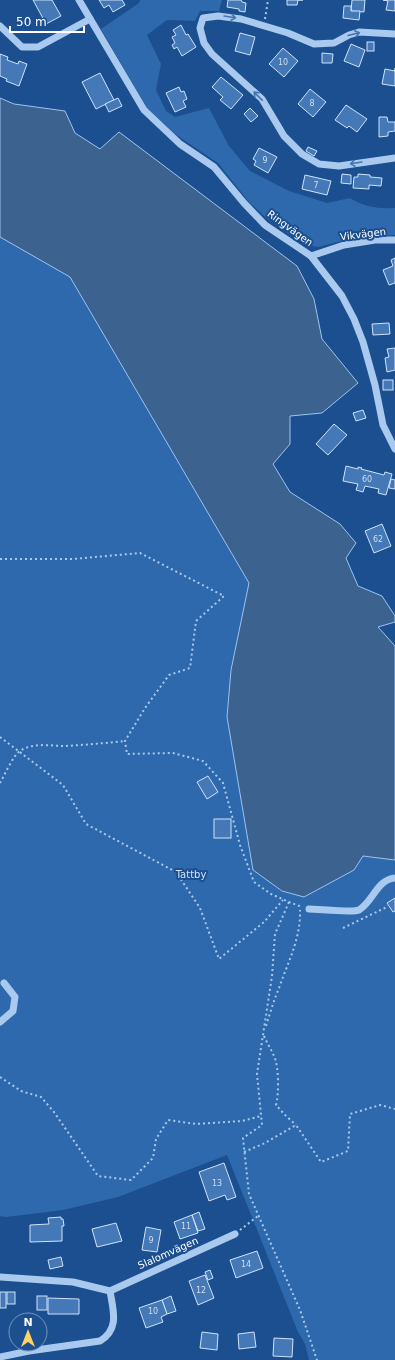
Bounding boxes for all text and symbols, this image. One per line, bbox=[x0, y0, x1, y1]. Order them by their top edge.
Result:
scale bar bbox=[10, 8, 84, 34]
one-way arrow bbox=[223, 13, 236, 21]
text: 50 m bbox=[16, 15, 47, 29]
one-way arrow bbox=[347, 30, 360, 38]
house number: 10 bbox=[278, 58, 288, 67]
one-way arrow bbox=[253, 92, 263, 101]
house number: 8 bbox=[309, 99, 315, 108]
house number: 9 bbox=[262, 156, 268, 165]
one-way arrow bbox=[350, 159, 363, 167]
house number: 7 bbox=[313, 181, 319, 190]
street label: Ringvägen bbox=[265, 208, 315, 248]
street label: Vikvägen bbox=[339, 226, 387, 242]
house number: 60 bbox=[362, 475, 372, 484]
house number: 62 bbox=[373, 535, 383, 544]
park label: Tattby bbox=[175, 869, 206, 880]
house number: 13 bbox=[212, 1179, 222, 1188]
house number: 11 bbox=[181, 1222, 191, 1231]
street label: Slalomvägen bbox=[136, 1235, 200, 1271]
house number: 9 bbox=[148, 1236, 154, 1245]
house number: 14 bbox=[241, 1260, 251, 1269]
house number: 12 bbox=[196, 1286, 206, 1295]
house number: 10 bbox=[148, 1307, 158, 1316]
north arrow bbox=[8, 1312, 48, 1352]
text: N bbox=[23, 1316, 33, 1329]

